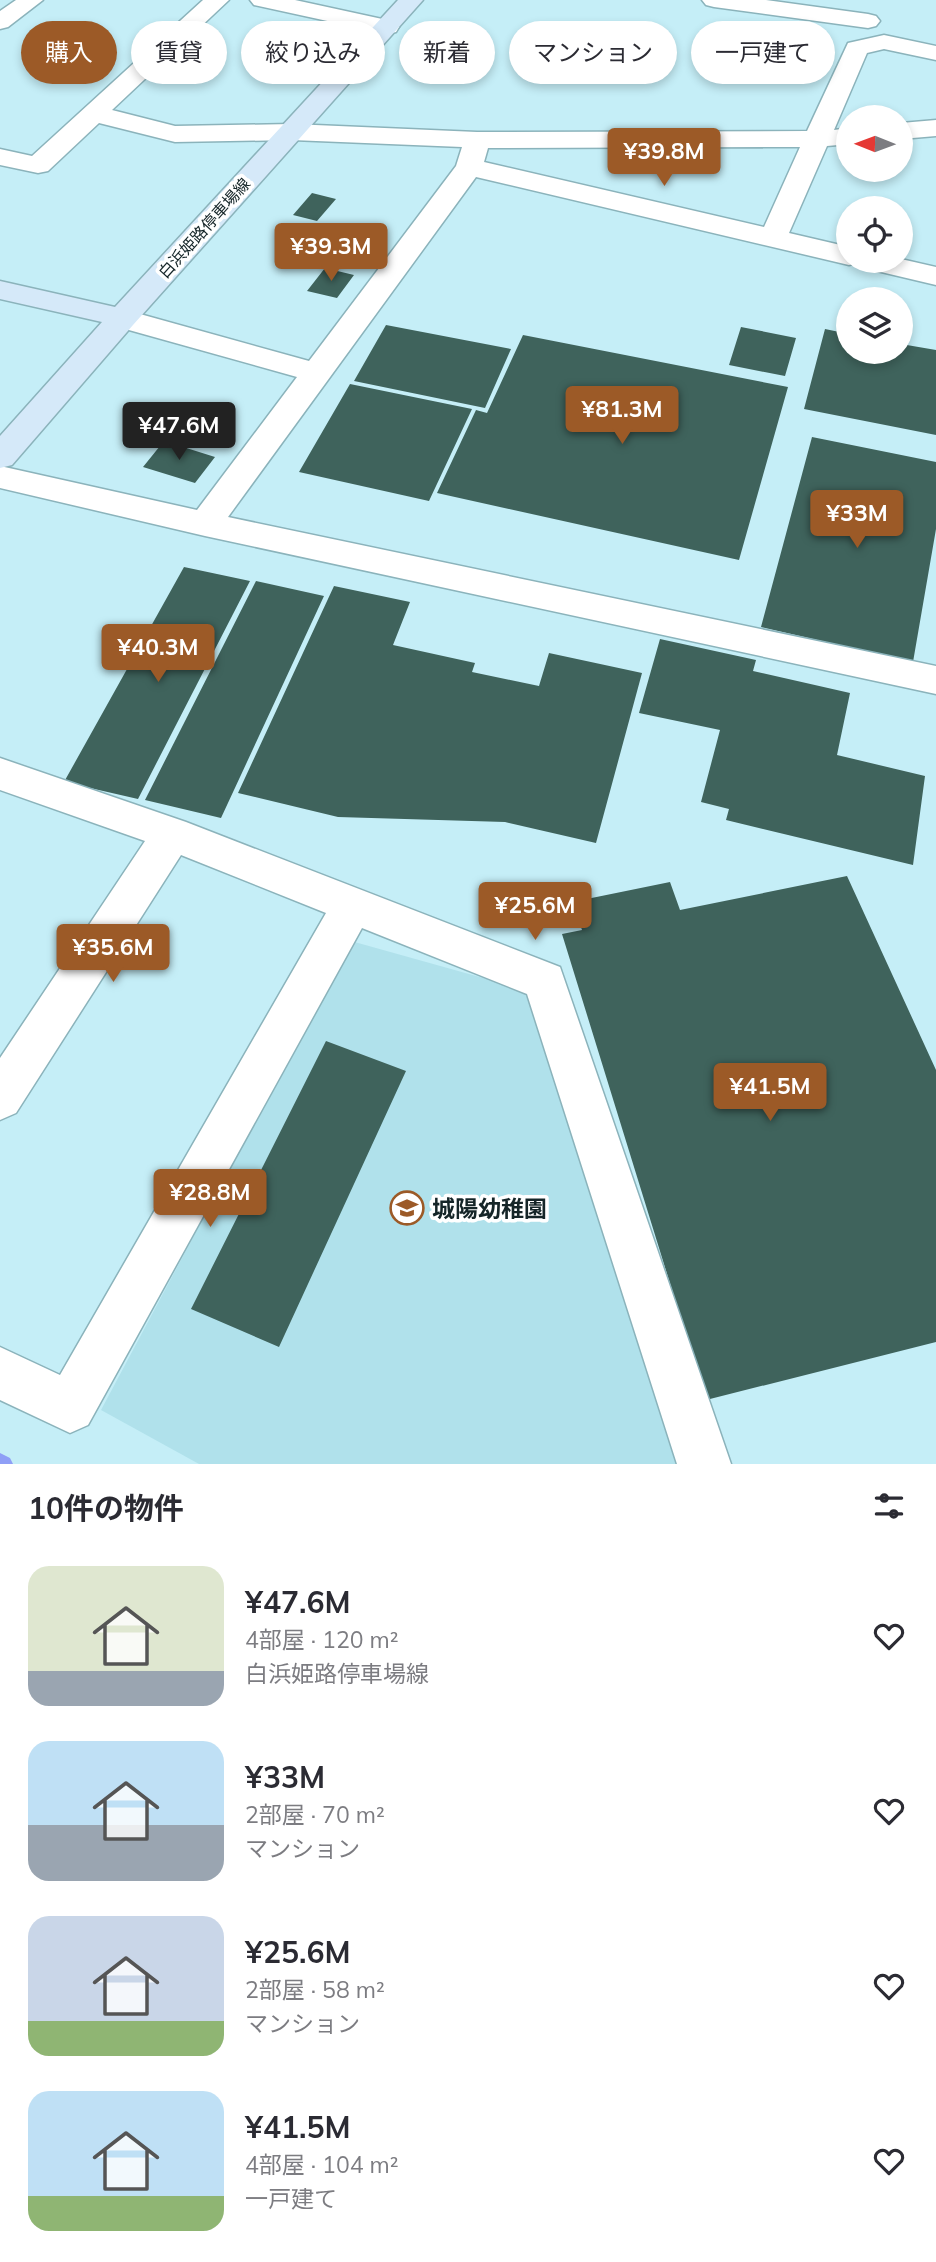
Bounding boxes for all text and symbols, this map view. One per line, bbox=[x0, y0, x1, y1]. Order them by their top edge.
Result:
chip: 購入 bbox=[21, 21, 117, 84]
chip: 賃貸 bbox=[131, 21, 227, 84]
chip: 絞り込み bbox=[241, 21, 385, 84]
chip: 新着 bbox=[399, 21, 495, 84]
chip: マンション bbox=[509, 21, 677, 84]
chip: 一戸建て bbox=[691, 21, 835, 84]
north arrow bbox=[836, 105, 914, 182]
map controls bbox=[836, 105, 913, 364]
pin: ¥39.8M bbox=[607, 128, 721, 188]
text: ¥39.8M bbox=[624, 136, 704, 165]
street label: 白浜姫路停車場線 bbox=[154, 174, 254, 282]
button: locate bbox=[836, 196, 913, 273]
pin: ¥39.3M bbox=[274, 224, 388, 283]
text: ¥39.3M bbox=[291, 231, 371, 260]
button: layers bbox=[836, 287, 913, 364]
pin: ¥81.3M bbox=[565, 386, 679, 446]
text: ¥81.3M bbox=[582, 394, 662, 423]
pin: ¥47.6M bbox=[122, 402, 236, 462]
text: ¥47.6M bbox=[139, 410, 219, 439]
pin: ¥33M bbox=[816, 490, 898, 550]
text: ¥33M bbox=[826, 498, 888, 527]
pin: ¥40.3M bbox=[101, 624, 215, 684]
text: ¥40.3M bbox=[118, 632, 198, 661]
pin: ¥25.6M bbox=[478, 883, 592, 942]
text: ¥25.6M bbox=[495, 890, 575, 919]
pin: ¥35.6M bbox=[56, 925, 170, 984]
text: ¥35.6M bbox=[73, 932, 153, 961]
pin: ¥41.5M bbox=[713, 1064, 827, 1123]
text: ¥41.5M bbox=[730, 1071, 810, 1100]
pin: ¥28.8M bbox=[153, 1170, 267, 1229]
text: ¥28.8M bbox=[170, 1177, 250, 1206]
school or university icon: 城陽幼稚園 bbox=[388, 1189, 426, 1227]
place label: 城陽幼稚園 bbox=[432, 1194, 547, 1223]
icon: filters bbox=[870, 1487, 908, 1525]
text: 10件の物件 bbox=[28, 1489, 184, 1527]
text: ¥47.6M bbox=[245, 1583, 351, 1621]
icon: home bbox=[84, 1594, 168, 1678]
icon: heart bbox=[870, 1617, 908, 1655]
text: 4部屋 · 120 m² bbox=[245, 1625, 398, 1654]
text: 白浜姫路停車場線 bbox=[245, 1659, 429, 1688]
text: ¥33M bbox=[245, 1758, 325, 1796]
icon: home bbox=[84, 1769, 168, 1853]
icon: heart bbox=[870, 1792, 908, 1830]
text: 2部屋 · 70 m² bbox=[245, 1800, 385, 1829]
text: マンション bbox=[245, 1834, 360, 1863]
text: ¥25.6M bbox=[245, 1933, 351, 1971]
icon: home bbox=[84, 1944, 168, 2028]
icon: heart bbox=[870, 1967, 908, 2005]
text: 2部屋 · 58 m² bbox=[245, 1975, 385, 2004]
text: マンション bbox=[245, 2009, 360, 2038]
text: ¥41.5M bbox=[245, 2108, 351, 2146]
icon: home bbox=[84, 2119, 168, 2203]
icon: heart bbox=[870, 2142, 908, 2180]
text: 4部屋 · 104 m² bbox=[245, 2150, 398, 2179]
text: 一戸建て bbox=[245, 2184, 337, 2213]

